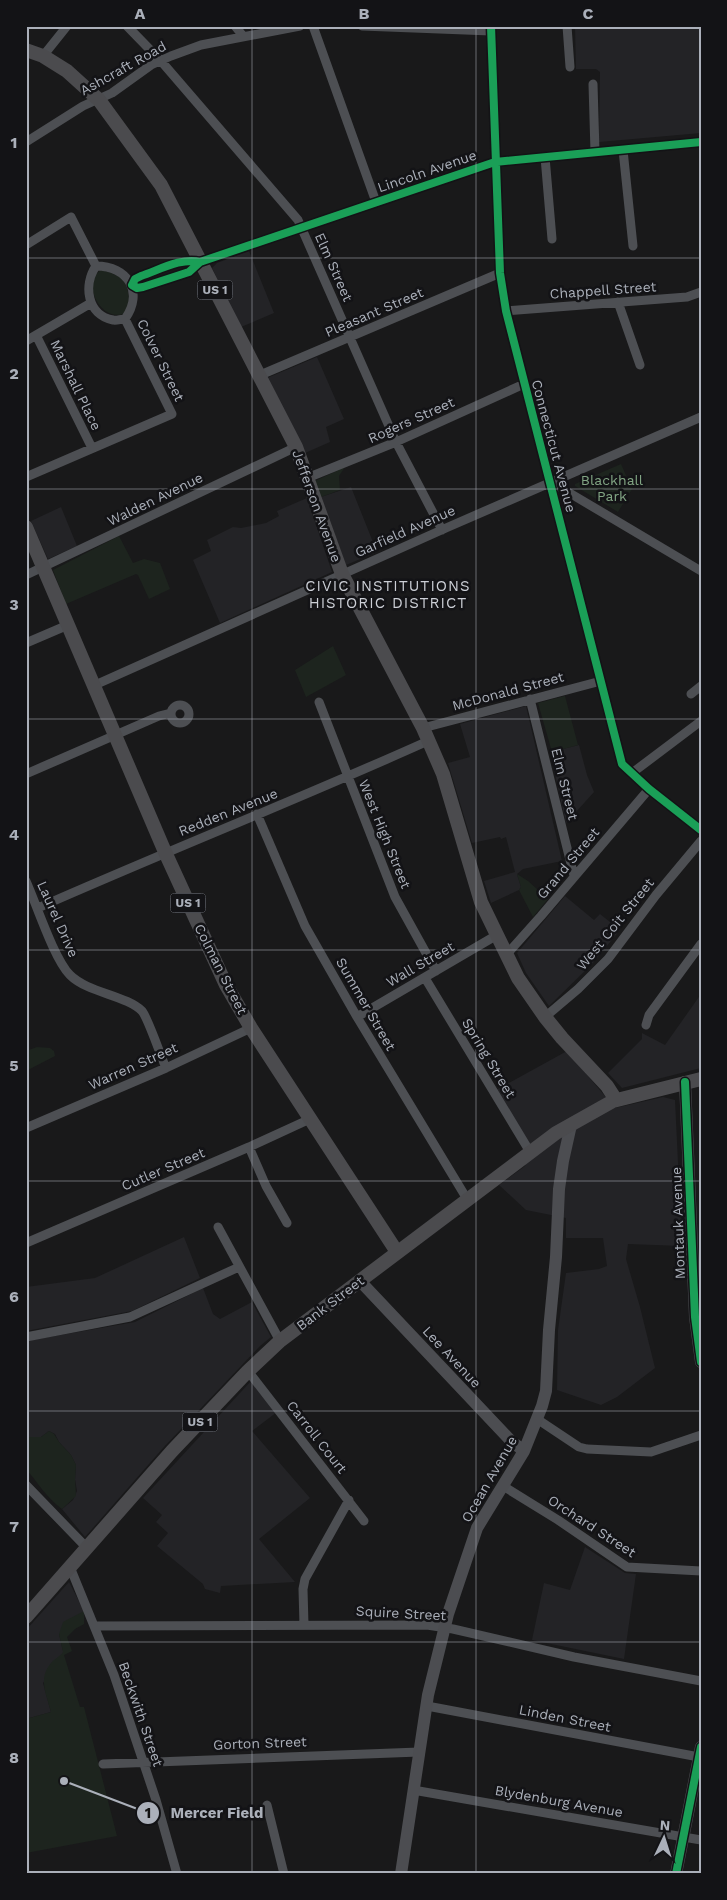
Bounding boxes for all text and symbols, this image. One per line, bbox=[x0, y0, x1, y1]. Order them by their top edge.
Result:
text: A bbox=[135, 4, 146, 23]
text: B bbox=[359, 4, 370, 23]
text: C bbox=[583, 4, 594, 23]
street label: Ashcraft Road bbox=[77, 38, 169, 98]
text: 1 bbox=[11, 133, 17, 152]
street label: Lincoln Avenue bbox=[375, 147, 479, 195]
street label: Elm Street bbox=[312, 230, 356, 304]
street label: Chappell Street bbox=[549, 278, 657, 302]
road number: US 1 bbox=[198, 280, 232, 300]
street label: Pleasant Street bbox=[322, 284, 426, 340]
street label: Colver Street bbox=[134, 316, 188, 404]
street label: Marshall Place bbox=[47, 337, 105, 433]
text: 2 bbox=[9, 364, 19, 383]
street label: Connecticut Avenue bbox=[529, 378, 579, 514]
street label: Rogers Street bbox=[365, 394, 457, 446]
street label: Jefferson Avenue bbox=[289, 448, 345, 564]
street label: Walden Avenue bbox=[105, 469, 205, 529]
park label: Blackhall Park bbox=[581, 472, 644, 504]
street label: Garfield Avenue bbox=[352, 502, 458, 560]
district label: CIVIC INSTITUTIONS HISTORIC DISTRICT bbox=[305, 577, 471, 612]
text: 3 bbox=[9, 595, 19, 614]
street label: McDonald Street bbox=[451, 668, 566, 714]
street label: Elm Street bbox=[548, 746, 582, 822]
street label: West High Street bbox=[356, 777, 414, 891]
street label: Redden Avenue bbox=[176, 785, 280, 839]
street label: Grand Street bbox=[534, 824, 602, 902]
text: 4 bbox=[9, 825, 19, 844]
street label: West Coit Street bbox=[573, 875, 657, 973]
street label: Laurel Drive bbox=[34, 878, 82, 960]
road number: US 1 bbox=[170, 894, 206, 912]
street label: Colman Street bbox=[191, 921, 251, 1017]
street label: Wall Street bbox=[383, 938, 457, 990]
street label: Summer Street bbox=[333, 955, 399, 1053]
street label: Spring Street bbox=[459, 1015, 519, 1101]
street label: Warren Street bbox=[86, 1039, 180, 1093]
text: 5 bbox=[9, 1056, 19, 1075]
street label: Cutler Street bbox=[119, 1144, 207, 1194]
street label: Montauk Avenue bbox=[668, 1166, 688, 1280]
street label: Bank Street bbox=[293, 1272, 367, 1334]
text: 6 bbox=[9, 1287, 19, 1306]
street label: Lee Avenue bbox=[420, 1323, 484, 1391]
street label: Carroll Court bbox=[284, 1397, 350, 1477]
road number: US 1 bbox=[182, 1412, 218, 1431]
street label: Ocean Avenue bbox=[458, 1433, 520, 1525]
street label: Orchard Street bbox=[545, 1492, 639, 1560]
text: 7 bbox=[9, 1517, 19, 1536]
street label: Squire Street bbox=[355, 1603, 447, 1623]
street label: Beckwith Street bbox=[116, 1659, 166, 1769]
street label: Linden Street bbox=[518, 1701, 612, 1735]
street label: Gorton Street bbox=[213, 1733, 307, 1753]
text: 8 bbox=[9, 1748, 19, 1767]
street label: Blydenburg Avenue bbox=[494, 1782, 624, 1820]
callout: Mercer Field bbox=[136, 1798, 274, 1828]
text: 1 bbox=[145, 1804, 151, 1822]
text: Mercer Field bbox=[171, 1804, 263, 1822]
north arrow bbox=[640, 1812, 690, 1862]
text: N bbox=[659, 1817, 671, 1833]

